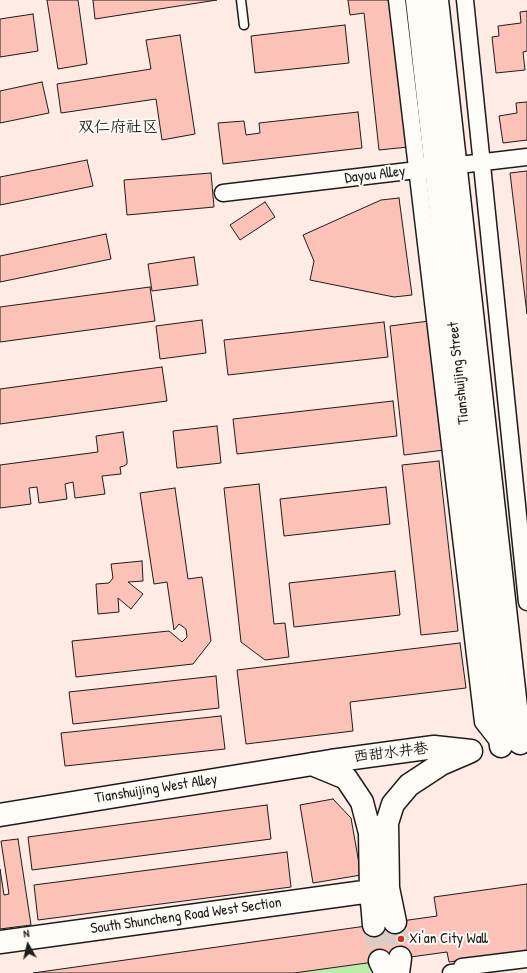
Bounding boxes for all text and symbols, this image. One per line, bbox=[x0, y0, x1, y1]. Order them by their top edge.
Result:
district label: 双仁府社区 bbox=[78, 118, 158, 138]
street label: Dayou Alley bbox=[344, 162, 406, 188]
street label: Tianshuijing Street bbox=[445, 321, 473, 425]
street label: 西甜水井巷 bbox=[353, 739, 429, 767]
street label: Tianshuijing West Alley bbox=[93, 770, 219, 808]
street label: South Shuncheng Road West Section bbox=[89, 894, 283, 938]
north arrow bbox=[8, 925, 48, 965]
text: N bbox=[22, 926, 30, 940]
place label: Xi'an City Wall bbox=[409, 930, 488, 948]
marker: Xi'an City Wall bbox=[396, 934, 406, 944]

